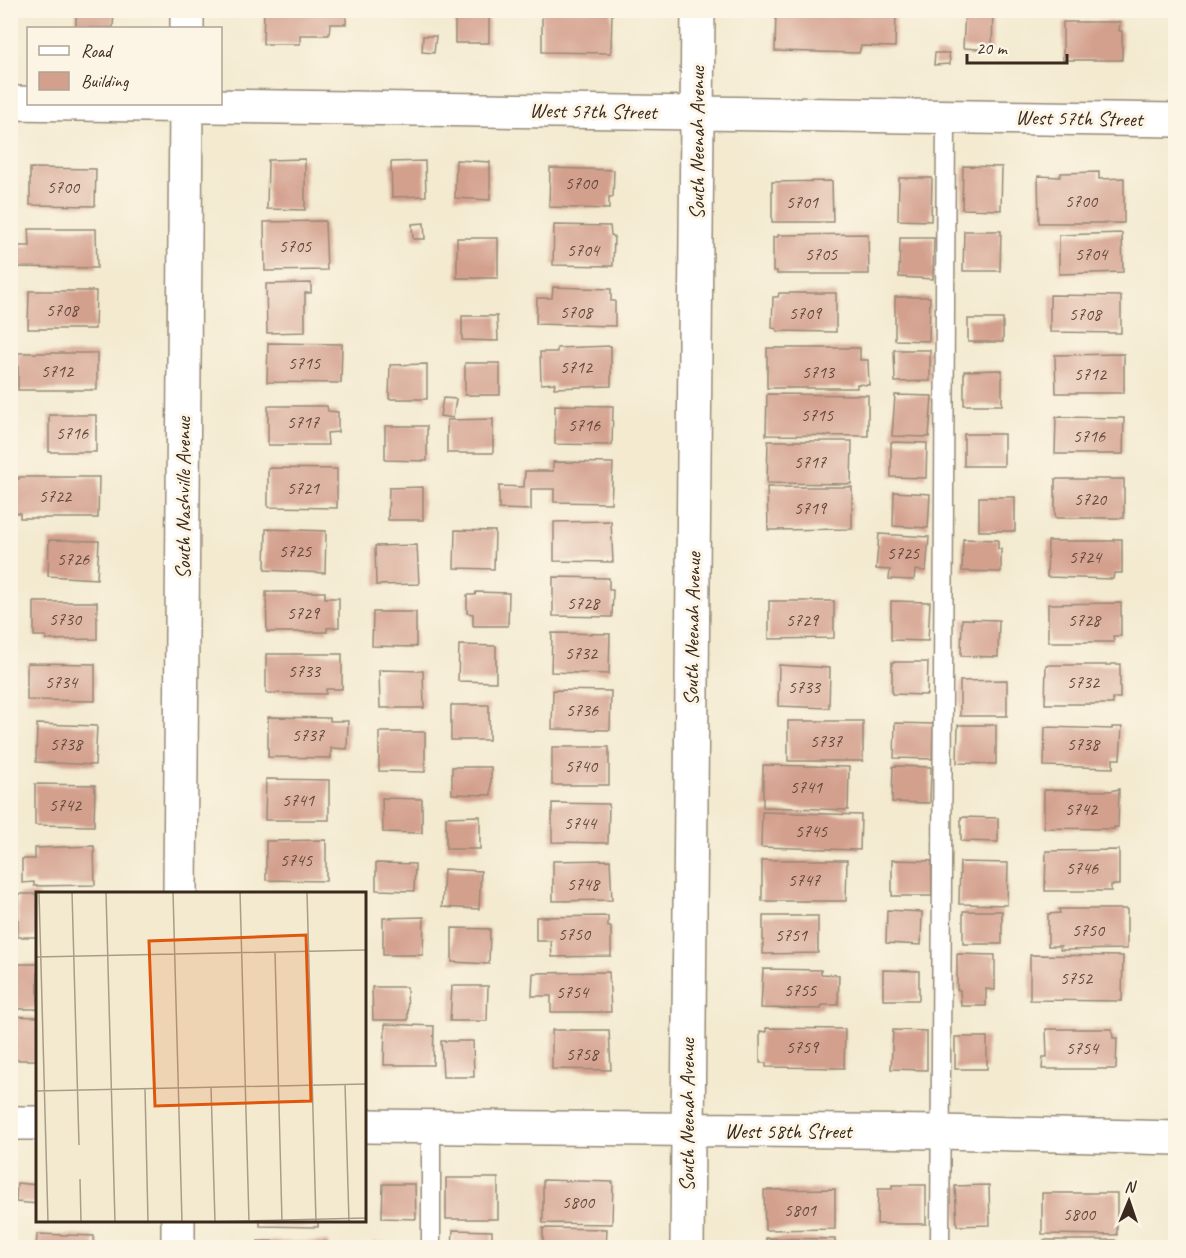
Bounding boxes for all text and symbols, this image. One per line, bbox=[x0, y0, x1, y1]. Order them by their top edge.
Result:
legend bbox=[27, 27, 222, 105]
scale bar bbox=[967, 27, 1068, 65]
text: 20 m bbox=[976, 37, 1009, 59]
text: Road bbox=[81, 40, 114, 62]
street label: South Neenah Avenue bbox=[684, 65, 710, 220]
text: Building bbox=[81, 70, 130, 92]
street label: West 57th Street bbox=[529, 97, 659, 125]
street label: West 57th Street bbox=[1015, 104, 1145, 132]
house number: 5700 bbox=[565, 172, 599, 194]
house number: 5700 bbox=[47, 176, 81, 198]
house number: 5700 bbox=[1065, 190, 1099, 212]
house number: 5701 bbox=[786, 191, 819, 213]
house number: 5705 bbox=[279, 235, 312, 257]
house number: 5704 bbox=[567, 239, 601, 261]
house number: 5705 bbox=[805, 243, 838, 265]
house number: 5704 bbox=[1075, 243, 1109, 265]
house number: 5708 bbox=[46, 299, 80, 321]
house number: 5708 bbox=[560, 301, 594, 323]
house number: 5709 bbox=[789, 302, 823, 324]
house number: 5708 bbox=[1069, 303, 1103, 325]
house number: 5715 bbox=[288, 352, 321, 374]
house number: 5712 bbox=[560, 356, 594, 378]
house number: 5712 bbox=[41, 360, 75, 382]
house number: 5713 bbox=[802, 361, 836, 383]
house number: 5712 bbox=[1074, 363, 1108, 385]
house number: 5715 bbox=[801, 404, 834, 426]
house number: 5717 bbox=[287, 411, 320, 433]
house number: 5716 bbox=[568, 414, 601, 436]
street label: South Nashville Avenue bbox=[170, 416, 196, 579]
house number: 5716 bbox=[56, 422, 89, 444]
house number: 5716 bbox=[1073, 425, 1106, 447]
house number: 5717 bbox=[794, 451, 827, 473]
house number: 5721 bbox=[287, 477, 320, 499]
house number: 5722 bbox=[39, 485, 73, 507]
house number: 5720 bbox=[1074, 488, 1108, 510]
house number: 5719 bbox=[794, 497, 828, 519]
house number: 5725 bbox=[279, 540, 312, 562]
house number: 5725 bbox=[887, 542, 920, 564]
house number: 5724 bbox=[1069, 546, 1103, 568]
house number: 5726 bbox=[57, 548, 90, 570]
street label: South Neenah Avenue bbox=[678, 551, 706, 706]
house number: 5728 bbox=[567, 592, 601, 614]
house number: 5729 bbox=[287, 602, 321, 624]
house number: 5730 bbox=[49, 608, 83, 630]
house number: 5729 bbox=[786, 609, 820, 631]
house number: 5728 bbox=[1068, 609, 1102, 631]
house number: 5732 bbox=[565, 642, 599, 664]
house number: 5733 bbox=[288, 660, 322, 682]
house number: 5734 bbox=[45, 671, 79, 693]
house number: 5732 bbox=[1067, 671, 1101, 693]
house number: 5733 bbox=[788, 676, 822, 698]
house number: 5736 bbox=[566, 699, 599, 721]
house number: 5737 bbox=[292, 724, 325, 746]
house number: 5737 bbox=[810, 730, 843, 752]
house number: 5738 bbox=[50, 733, 84, 755]
house number: 5738 bbox=[1067, 733, 1101, 755]
house number: 5740 bbox=[565, 755, 599, 777]
house number: 5741 bbox=[790, 776, 823, 798]
house number: 5741 bbox=[282, 789, 315, 811]
house number: 5742 bbox=[49, 794, 83, 816]
house number: 5742 bbox=[1065, 798, 1099, 820]
house number: 5744 bbox=[564, 812, 598, 834]
house number: 5745 bbox=[795, 820, 828, 842]
house number: 5745 bbox=[280, 849, 313, 871]
house number: 5746 bbox=[1066, 857, 1099, 879]
house number: 5747 bbox=[788, 869, 821, 891]
house number: 5748 bbox=[567, 873, 601, 895]
inset map bbox=[36, 892, 366, 1222]
house number: 5750 bbox=[1072, 919, 1106, 941]
house number: 5750 bbox=[558, 923, 592, 945]
house number: 5751 bbox=[775, 924, 808, 946]
house number: 5752 bbox=[1060, 967, 1094, 989]
house number: 5755 bbox=[784, 979, 817, 1001]
house number: 5754 bbox=[556, 981, 590, 1003]
house number: 5759 bbox=[786, 1036, 820, 1058]
street label: South Neenah Avenue bbox=[674, 1037, 700, 1192]
house number: 5754 bbox=[1066, 1037, 1100, 1059]
house number: 5758 bbox=[566, 1043, 600, 1065]
street label: West 58th Street bbox=[724, 1118, 854, 1144]
north arrow bbox=[1099, 1171, 1159, 1231]
text: N bbox=[1124, 1177, 1138, 1197]
house number: 5800 bbox=[562, 1191, 596, 1213]
house number: 5801 bbox=[784, 1199, 817, 1221]
house number: 5800 bbox=[1063, 1203, 1097, 1225]

